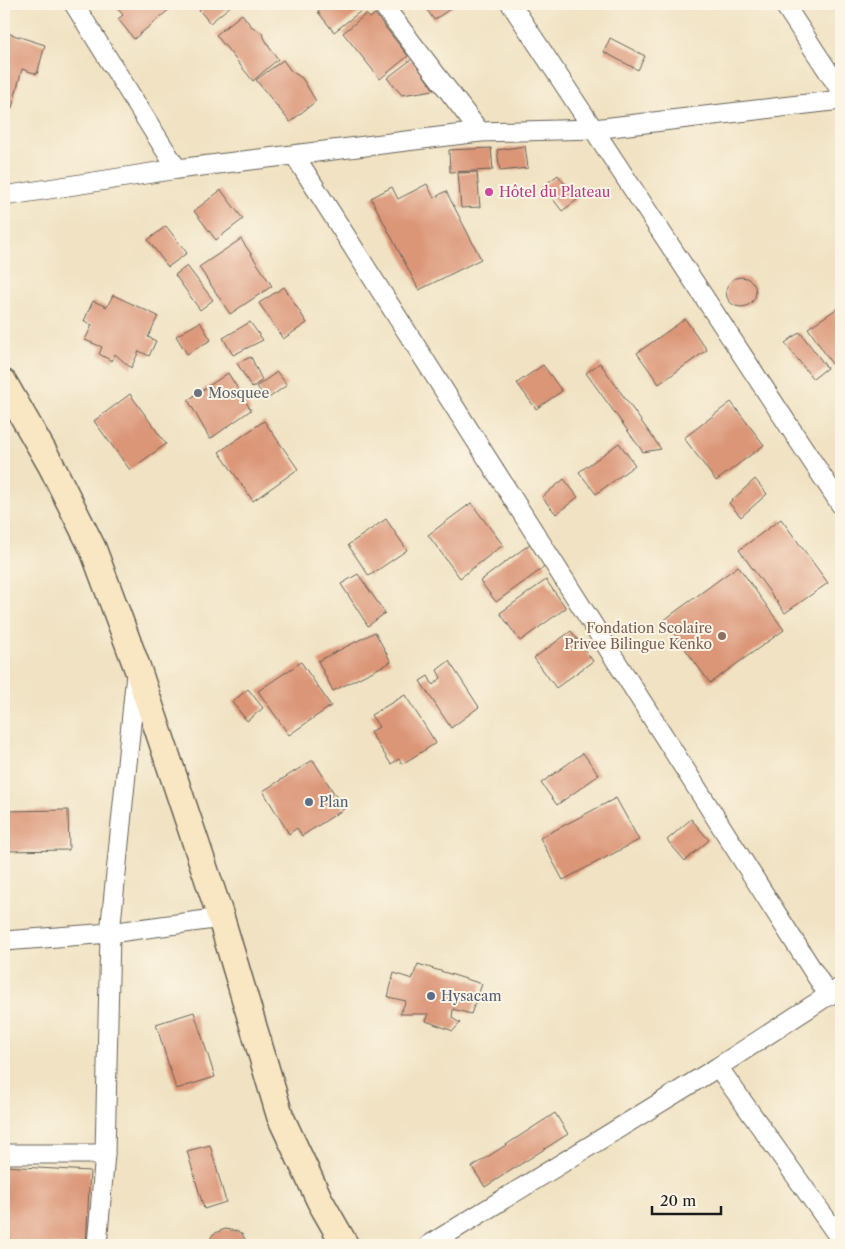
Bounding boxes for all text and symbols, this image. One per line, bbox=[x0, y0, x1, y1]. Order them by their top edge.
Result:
place label: Hôtel du Plateau bbox=[499, 183, 611, 201]
marker: Hôtel du Plateau bbox=[483, 186, 495, 198]
place label: Mosquee bbox=[208, 384, 269, 402]
marker: Mosquee bbox=[192, 387, 204, 399]
place label: Fondation Scolaire Privee Bilingue Kenko bbox=[564, 619, 712, 653]
marker: Fondation Scolaire Privee Bilingue Kenko bbox=[716, 630, 728, 642]
place label: Plan bbox=[319, 793, 349, 811]
marker: Plan bbox=[303, 796, 315, 808]
place label: Hysacam bbox=[441, 987, 501, 1005]
marker: Hysacam bbox=[425, 990, 437, 1002]
scale bar bbox=[652, 1184, 721, 1216]
text: 20 m bbox=[660, 1191, 696, 1210]

